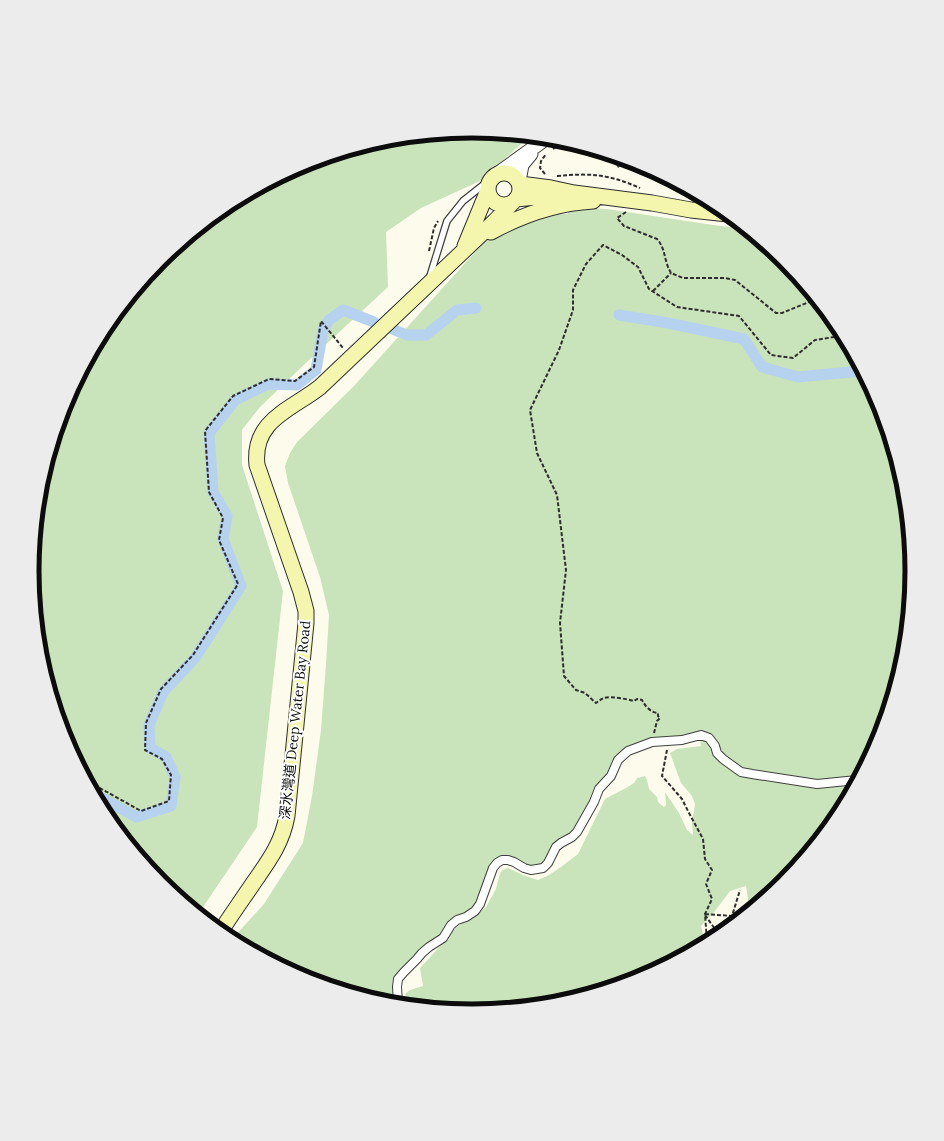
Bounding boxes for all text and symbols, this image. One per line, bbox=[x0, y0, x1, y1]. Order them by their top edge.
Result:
street label: 深水灣道 Deep Water Bay Road bbox=[276, 620, 314, 820]

